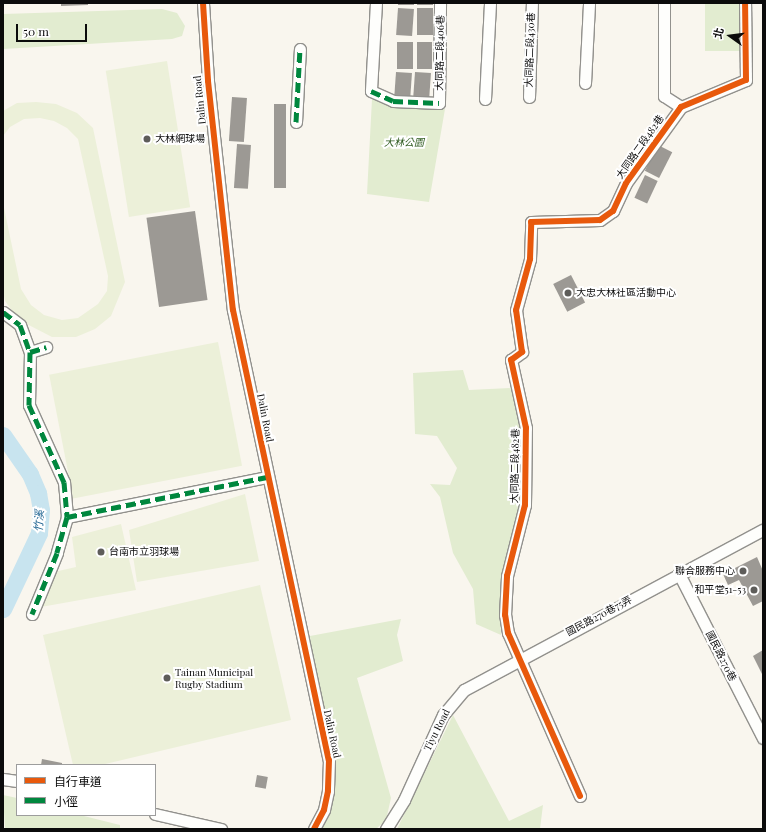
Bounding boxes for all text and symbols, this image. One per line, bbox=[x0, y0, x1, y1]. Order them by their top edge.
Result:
street label: 大同路二段430巷 bbox=[523, 12, 537, 88]
street label: 大同路二段406巷 bbox=[433, 15, 447, 91]
scale bar bbox=[18, 16, 89, 42]
north arrow bbox=[710, 16, 750, 56]
text: 50 m bbox=[23, 23, 49, 39]
text: 北 bbox=[709, 26, 726, 40]
street label: Dalin Road bbox=[191, 75, 209, 125]
street label: 大同路二段482巷 bbox=[614, 113, 666, 181]
place label: 大林網球場 bbox=[155, 133, 205, 145]
marker: 大林網球場 bbox=[142, 134, 152, 144]
park label: 大林公園 bbox=[384, 137, 424, 149]
place label: 大忠大林社區活動中心 bbox=[576, 287, 676, 299]
marker: 大忠大林社區活動中心 bbox=[563, 288, 573, 298]
street label: Dalin Road bbox=[254, 393, 276, 443]
street label: 大同路二段482巷 bbox=[508, 428, 522, 504]
water label: 竹溪 bbox=[32, 510, 46, 532]
place label: 台南市立羽球場 bbox=[109, 546, 179, 558]
marker: 台南市立羽球場 bbox=[96, 547, 106, 557]
place label: 聯合服務中心 bbox=[675, 565, 735, 577]
marker: 聯合服務中心 bbox=[738, 566, 748, 576]
place label: 和平堂51-53 bbox=[695, 584, 746, 596]
marker: 和平堂51-53 bbox=[749, 585, 759, 595]
street label: 國民路270巷75弄 bbox=[564, 594, 634, 638]
street label: 國民路270巷 bbox=[703, 629, 739, 683]
place label: Tainan Municipal Rugby Stadium bbox=[175, 666, 253, 690]
marker: Tainan Municipal Rugby Stadium bbox=[162, 673, 172, 683]
street label: Tiyu Road bbox=[421, 707, 453, 753]
street label: Dalin Road bbox=[321, 709, 343, 759]
legend bbox=[16, 764, 156, 816]
text: 自行車道 bbox=[54, 773, 102, 789]
text: 小徑 bbox=[54, 793, 78, 809]

